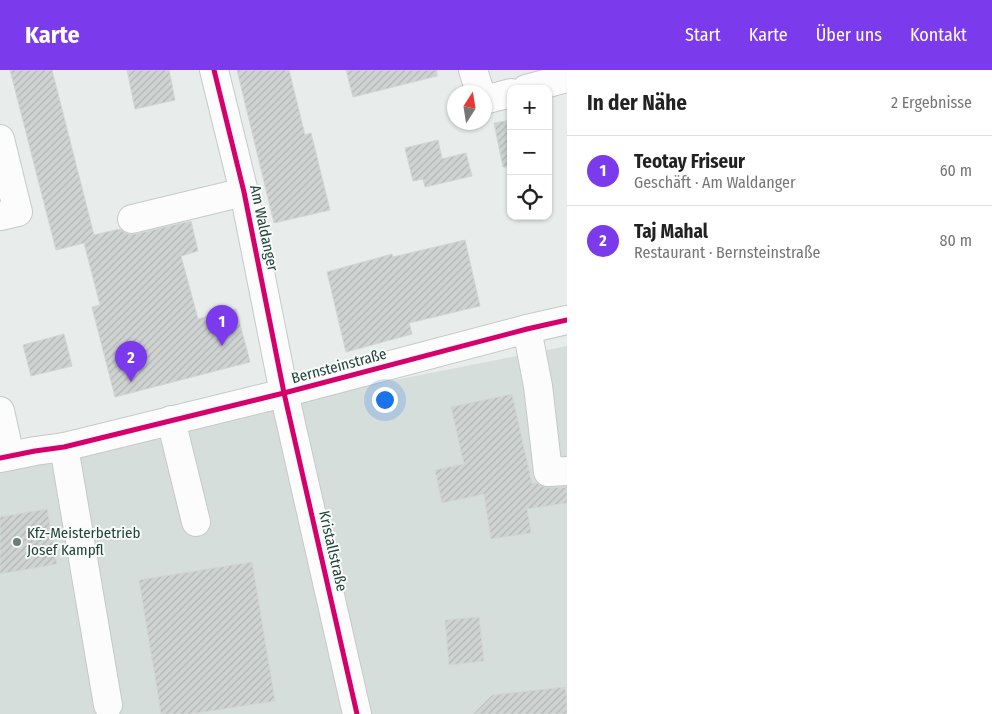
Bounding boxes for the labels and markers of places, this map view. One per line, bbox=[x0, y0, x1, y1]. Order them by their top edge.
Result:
pin: 1 bbox=[206, 305, 238, 346]
pin: 2 bbox=[115, 341, 147, 382]
place label: Kfz-Meisterbetrieb Josef Kampfl bbox=[27, 524, 140, 559]
marker: Kfz-Meisterbetrieb Josef Kampfl bbox=[11, 536, 23, 548]

